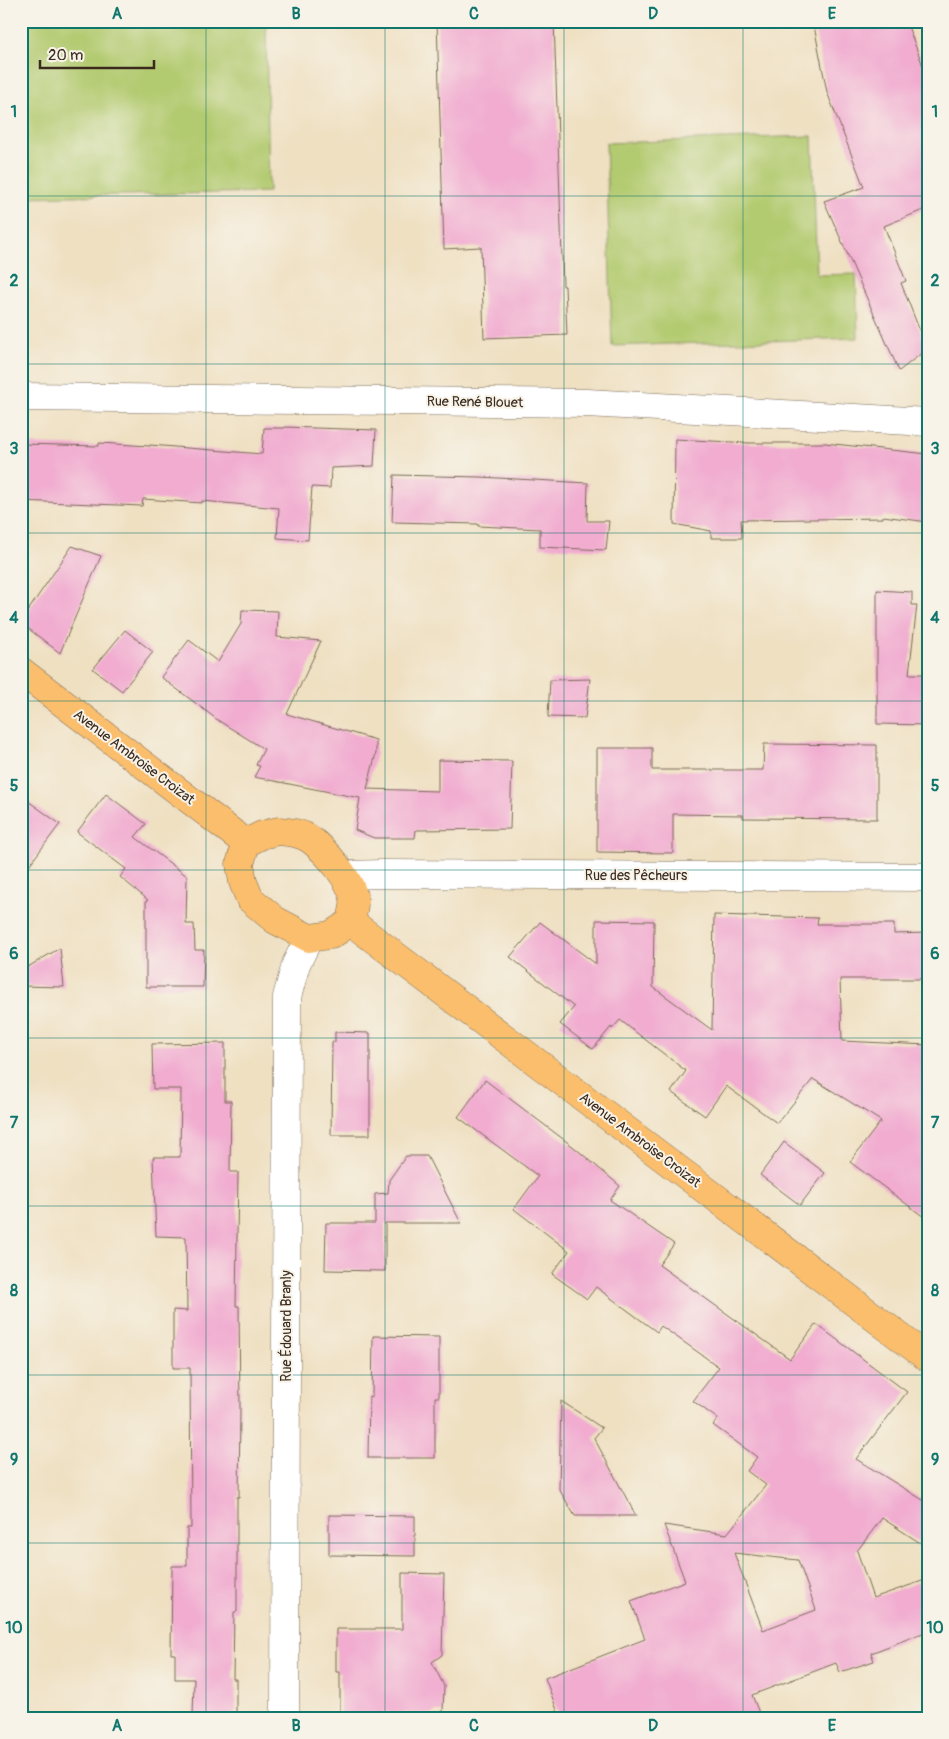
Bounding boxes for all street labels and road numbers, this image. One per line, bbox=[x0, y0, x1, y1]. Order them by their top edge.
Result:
street label: Rue René Blouet bbox=[427, 393, 524, 411]
street label: Avenue Ambroise Croizat bbox=[70, 706, 198, 808]
street label: Rue des Pêcheurs bbox=[585, 867, 688, 884]
street label: Avenue Ambroise Croizat bbox=[576, 1089, 704, 1191]
street label: Rue Édouard Branly bbox=[277, 1270, 295, 1382]

